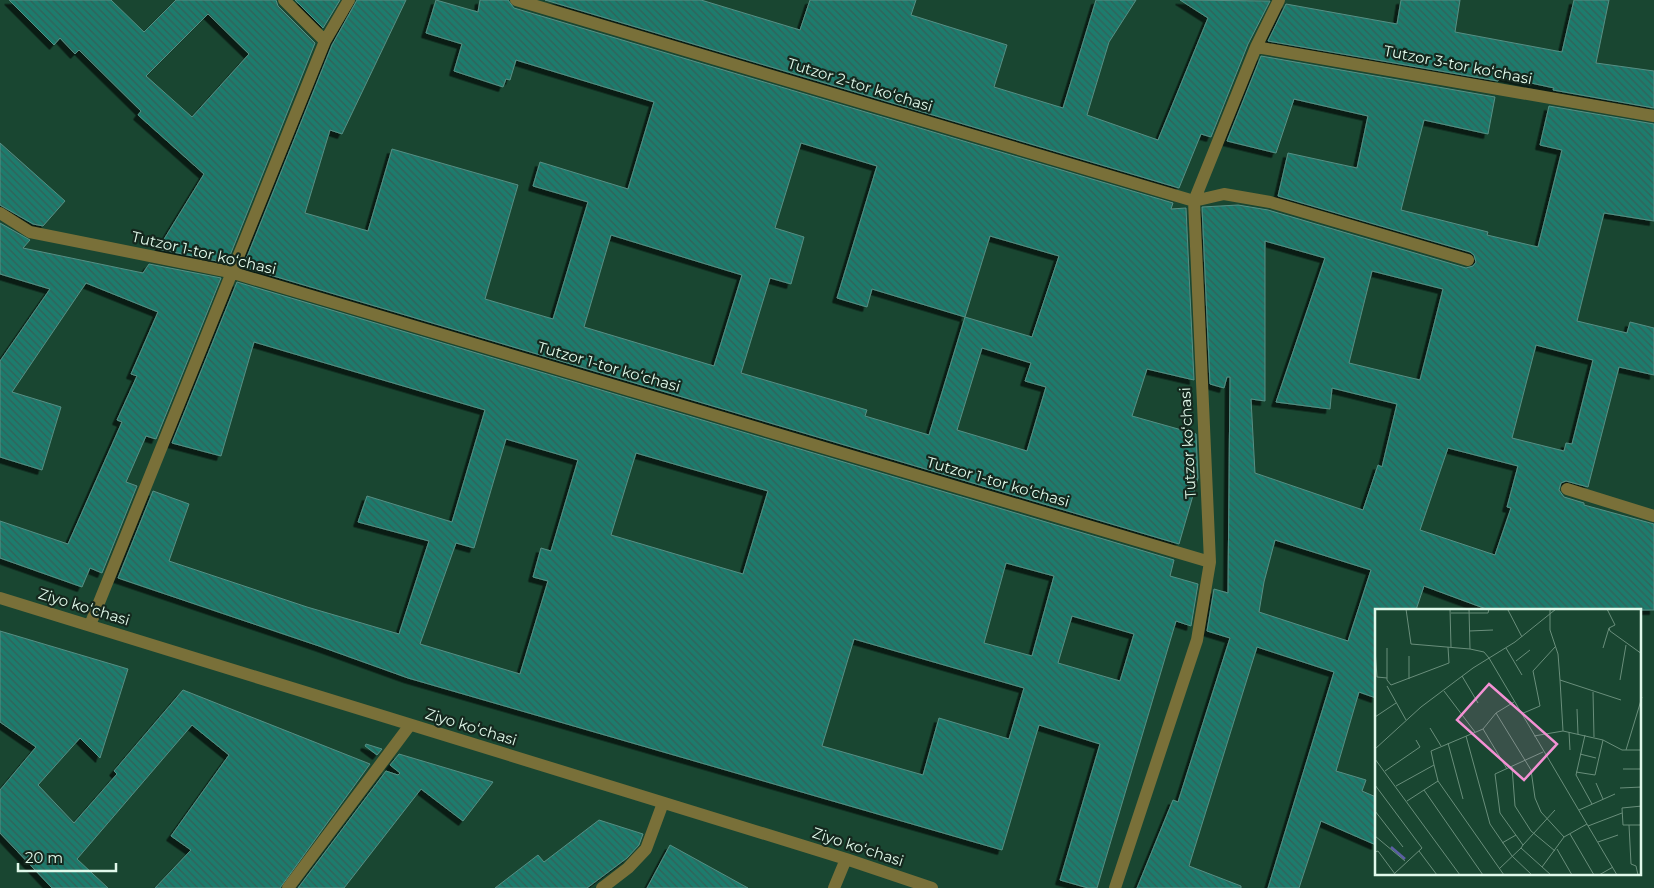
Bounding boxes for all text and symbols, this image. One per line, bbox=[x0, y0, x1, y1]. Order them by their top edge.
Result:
street label: Tutzor 3-tor koʻchasi bbox=[1382, 41, 1534, 88]
street label: Tutzor 2-tor koʻchasi bbox=[785, 53, 935, 116]
street label: Tutzor 1-tor koʻchasi bbox=[130, 227, 278, 278]
street label: Tutzor 1-tor koʻchasi bbox=[535, 337, 683, 396]
street label: Tutzor koʻchasi bbox=[1175, 387, 1200, 499]
street label: Tutzor 1-tor koʻchasi bbox=[924, 452, 1072, 511]
street label: Ziyo koʻchasi bbox=[36, 584, 132, 629]
inset map bbox=[1375, 609, 1642, 876]
street label: Ziyo koʻchasi bbox=[423, 704, 519, 749]
street label: Ziyo koʻchasi bbox=[810, 823, 906, 870]
scale bar bbox=[18, 840, 115, 872]
text: 20 m bbox=[25, 848, 63, 867]

